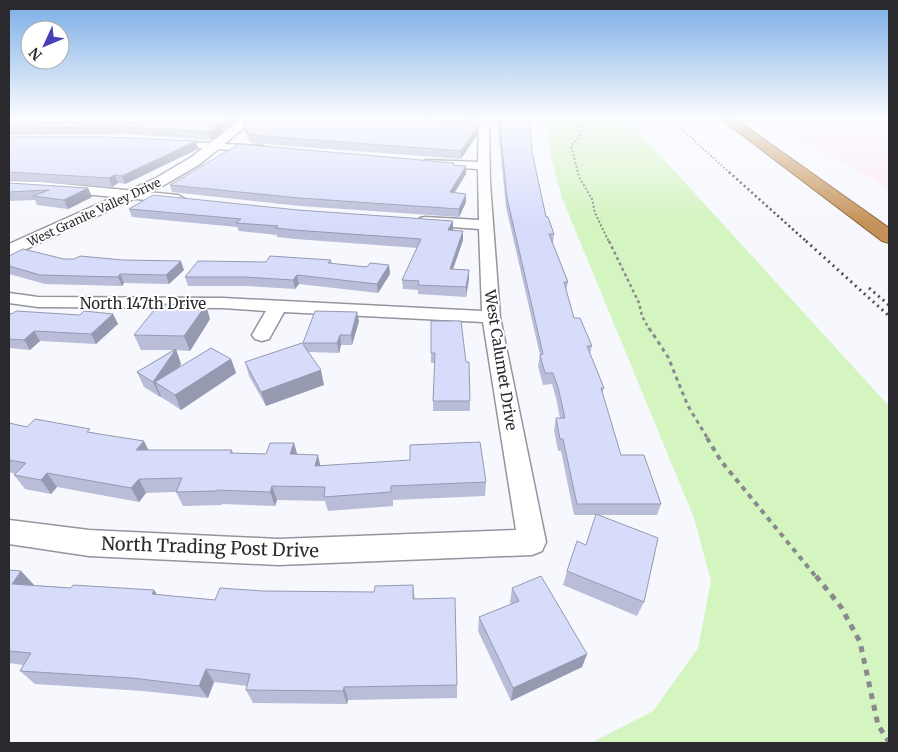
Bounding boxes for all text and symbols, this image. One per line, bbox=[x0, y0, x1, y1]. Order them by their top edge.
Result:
north arrow bbox=[20, 20, 70, 70]
text: N bbox=[25, 44, 46, 64]
street label: West Granite Valley Drive bbox=[24, 175, 163, 250]
street label: West Calumet Drive bbox=[480, 287, 522, 432]
street label: North 147th Drive bbox=[80, 294, 206, 313]
street label: North Trading Post Drive bbox=[101, 532, 319, 562]

